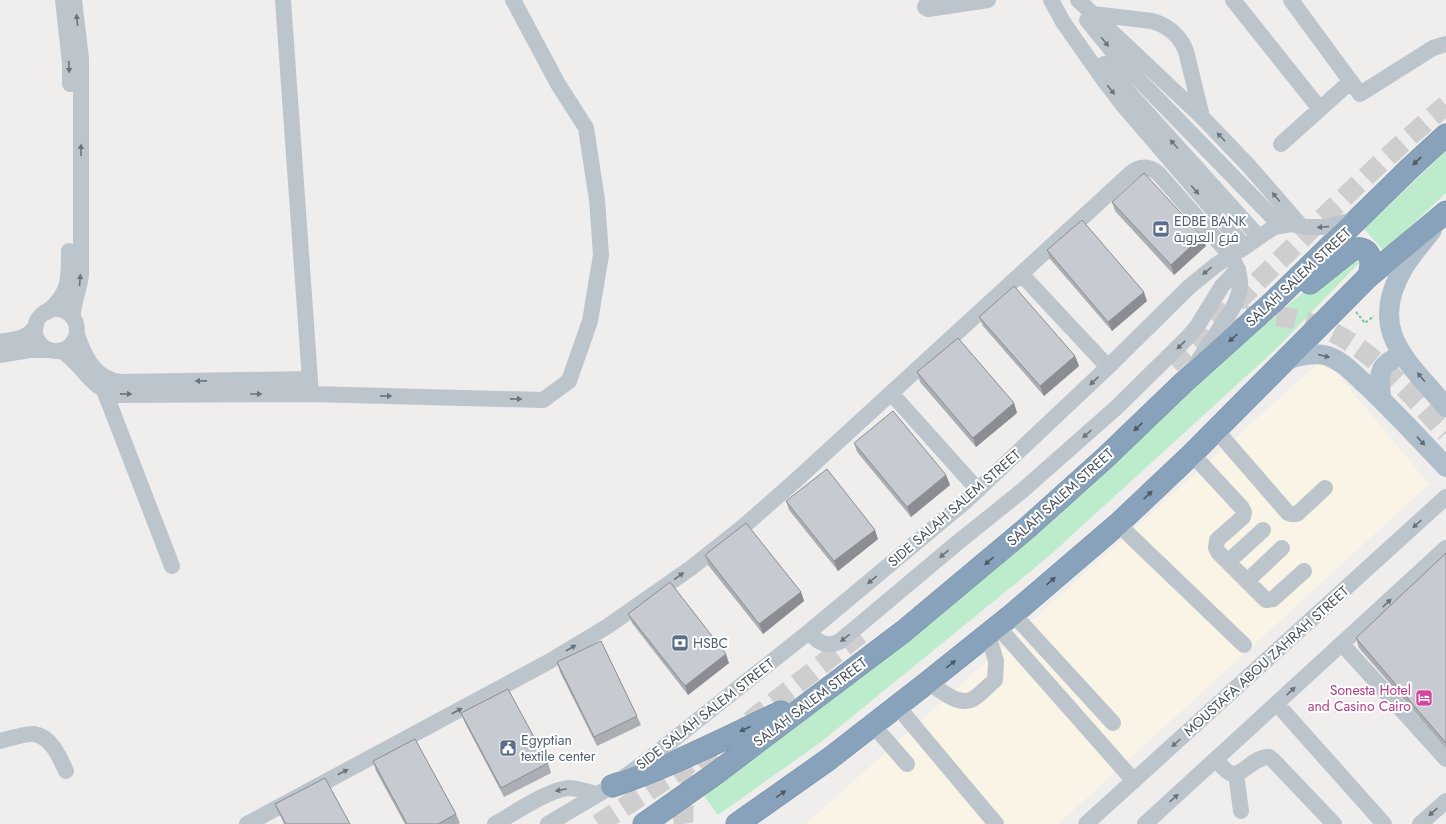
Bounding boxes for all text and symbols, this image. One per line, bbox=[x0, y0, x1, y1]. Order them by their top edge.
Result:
one-way arrow bbox=[73, 14, 80, 26]
one-way arrow bbox=[1101, 37, 1110, 48]
one-way arrow bbox=[66, 61, 73, 73]
one-way arrow bbox=[1107, 85, 1116, 96]
one-way arrow bbox=[1216, 132, 1226, 142]
one-way arrow bbox=[1170, 139, 1179, 149]
one-way arrow bbox=[78, 143, 84, 156]
one-way arrow bbox=[1412, 156, 1422, 166]
one-way arrow bbox=[1191, 184, 1200, 195]
one-way arrow bbox=[1271, 191, 1280, 202]
place label: EDBE BANK فرع العروبة bbox=[1174, 211, 1247, 247]
bank icon: EDBE BANK فرع العروبة bbox=[1151, 219, 1171, 239]
street label: SALAH SALEM STREET bbox=[1241, 222, 1355, 331]
one-way arrow bbox=[1317, 223, 1329, 230]
one-way arrow bbox=[1202, 267, 1213, 276]
one-way arrow bbox=[77, 274, 83, 286]
one-way arrow bbox=[1227, 334, 1238, 343]
one-way arrow bbox=[1176, 340, 1186, 349]
one-way arrow bbox=[1319, 353, 1331, 359]
one-way arrow bbox=[1417, 372, 1426, 382]
one-way arrow bbox=[1089, 376, 1099, 386]
one-way arrow bbox=[195, 377, 207, 384]
one-way arrow bbox=[120, 391, 132, 398]
one-way arrow bbox=[250, 391, 263, 397]
one-way arrow bbox=[380, 393, 393, 399]
one-way arrow bbox=[510, 396, 523, 402]
one-way arrow bbox=[1133, 422, 1143, 432]
one-way arrow bbox=[1082, 430, 1092, 439]
one-way arrow bbox=[1416, 436, 1426, 446]
street label: SALAH SALEM STREET bbox=[1002, 443, 1118, 550]
street label: SIDE SALAH SALEM STREET bbox=[883, 444, 1025, 571]
one-way arrow bbox=[1143, 490, 1153, 500]
one-way arrow bbox=[1412, 519, 1422, 528]
one-way arrow bbox=[939, 549, 950, 558]
one-way arrow bbox=[984, 556, 994, 565]
one-way arrow bbox=[674, 572, 685, 581]
one-way arrow bbox=[866, 575, 877, 584]
one-way arrow bbox=[1046, 577, 1056, 586]
street label: MOUSTAFA ABOU ZAHRAH STREET bbox=[1179, 581, 1353, 741]
one-way arrow bbox=[1382, 599, 1391, 608]
bank icon: HSBC bbox=[670, 633, 690, 653]
place label: HSBC bbox=[693, 633, 728, 653]
one-way arrow bbox=[840, 633, 851, 642]
one-way arrow bbox=[565, 645, 577, 652]
street label: SALAH SALEM STREET bbox=[749, 652, 871, 751]
street label: SIDE SALAH SALEM STREET bbox=[632, 653, 779, 774]
one-way arrow bbox=[945, 660, 956, 669]
place label: Sonesta Hotel and Casino Cairo bbox=[1308, 680, 1411, 716]
one-way arrow bbox=[1286, 687, 1296, 696]
hotel icon: Sonesta Hotel and Casino Cairo bbox=[1414, 688, 1434, 708]
one-way arrow bbox=[451, 707, 463, 714]
one-way arrow bbox=[739, 726, 751, 732]
place label: Egyptian textile center bbox=[521, 730, 596, 766]
public building icon: Egyptian textile center bbox=[498, 738, 518, 758]
one-way arrow bbox=[1171, 738, 1181, 747]
one-way arrow bbox=[337, 769, 348, 776]
one-way arrow bbox=[555, 788, 567, 794]
one-way arrow bbox=[775, 790, 786, 798]
one-way arrow bbox=[1170, 794, 1179, 803]
one-way arrow bbox=[1428, 808, 1438, 817]

